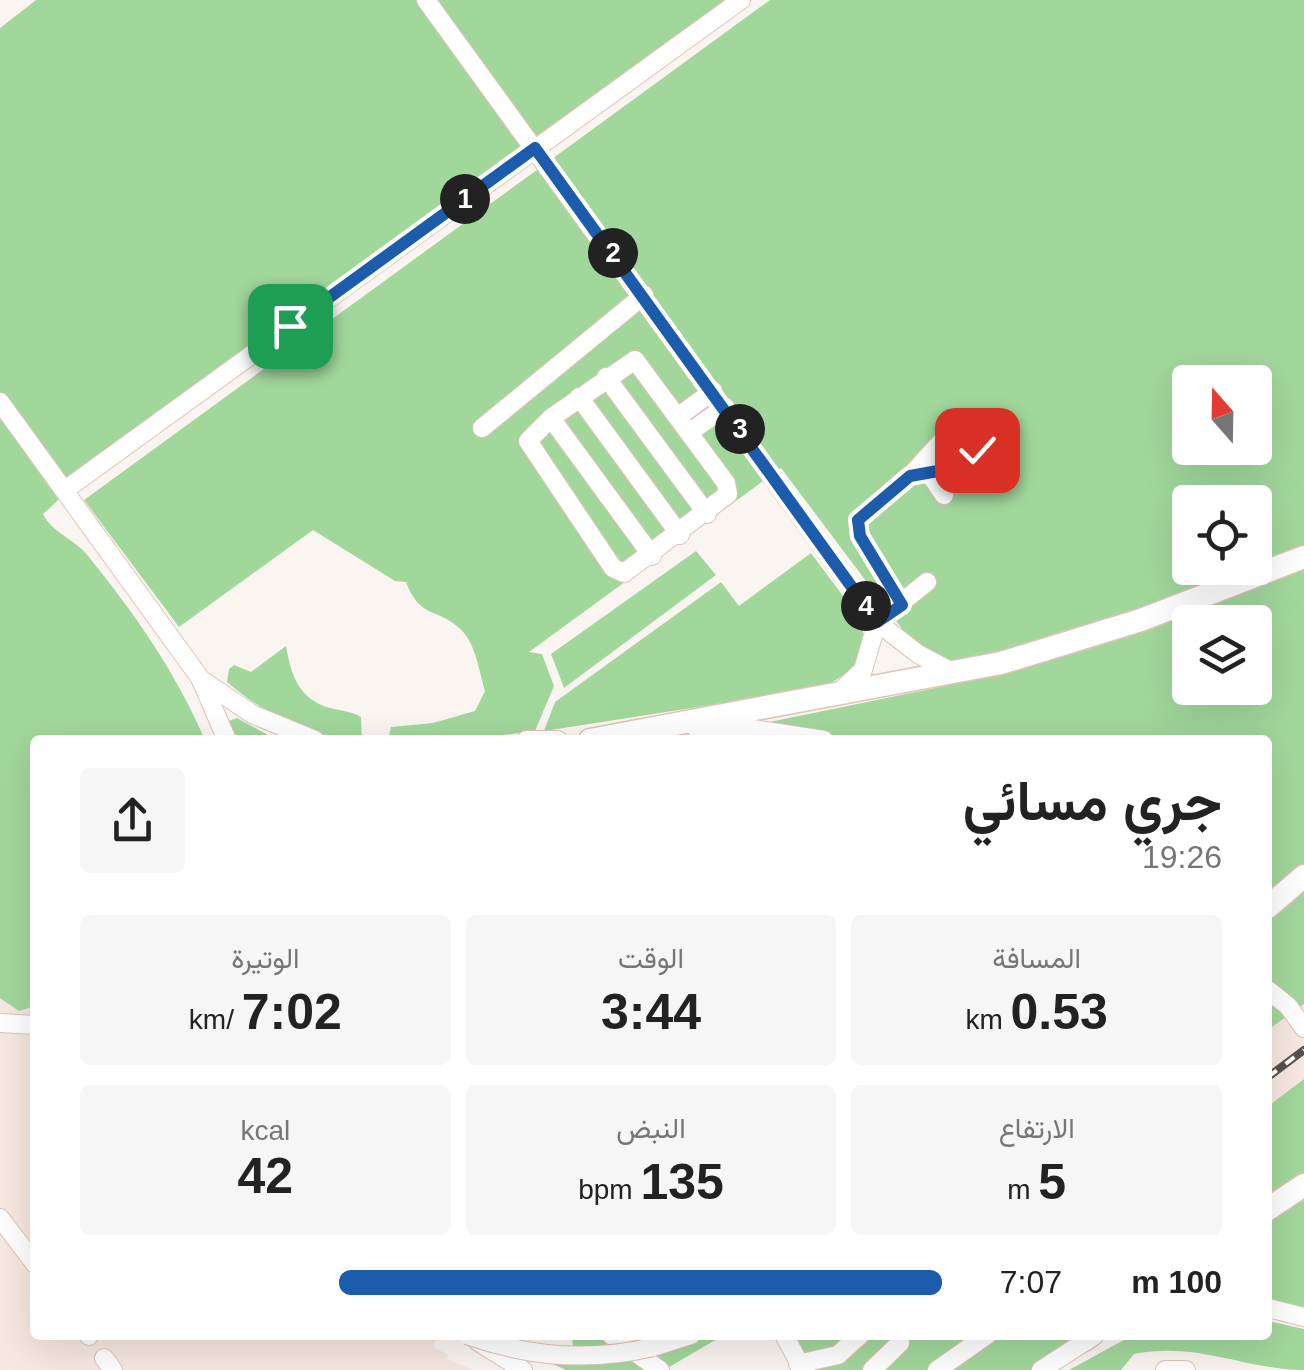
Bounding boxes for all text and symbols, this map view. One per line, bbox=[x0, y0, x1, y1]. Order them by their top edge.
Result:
pin: 1 bbox=[440, 174, 490, 224]
text: 1 bbox=[457, 183, 473, 214]
pin: 2 bbox=[588, 228, 638, 278]
text: 2 bbox=[605, 237, 621, 268]
pin bbox=[248, 284, 333, 369]
icon: arrive bbox=[263, 299, 318, 354]
north arrow bbox=[1172, 365, 1272, 465]
map controls bbox=[1172, 365, 1272, 705]
pin: 3 bbox=[715, 404, 765, 454]
pin bbox=[935, 408, 1020, 493]
text: 3 bbox=[732, 413, 748, 444]
icon: check bbox=[950, 423, 1005, 478]
button: locate bbox=[1172, 485, 1272, 585]
pin: 4 bbox=[841, 581, 891, 631]
text: 4 bbox=[858, 590, 874, 621]
button: layers bbox=[1172, 605, 1272, 705]
button: share bbox=[80, 768, 185, 873]
text: جري مسائي bbox=[963, 770, 1222, 832]
text: 19:26 bbox=[1142, 839, 1222, 875]
text: الوتيرة bbox=[231, 943, 300, 974]
text: الوقت bbox=[618, 943, 684, 974]
text: المسافة bbox=[992, 943, 1081, 974]
text: 7:02 bbox=[242, 984, 342, 1040]
text: 3:44 bbox=[601, 984, 701, 1040]
text: 0.53 bbox=[1011, 984, 1108, 1040]
text: /km bbox=[189, 1004, 242, 1035]
text: km bbox=[965, 1004, 1011, 1035]
text: النبض bbox=[616, 1113, 686, 1144]
text: الارتفاع bbox=[999, 1113, 1075, 1144]
text: kcal bbox=[240, 1115, 290, 1146]
text: 42 bbox=[238, 1148, 293, 1204]
text: 135 bbox=[640, 1154, 724, 1210]
text: 5 bbox=[1038, 1154, 1066, 1210]
text: bpm bbox=[578, 1174, 640, 1205]
text: m bbox=[1007, 1174, 1038, 1205]
text: 7:07 bbox=[1000, 1264, 1062, 1300]
text: 100 m bbox=[1131, 1264, 1222, 1300]

